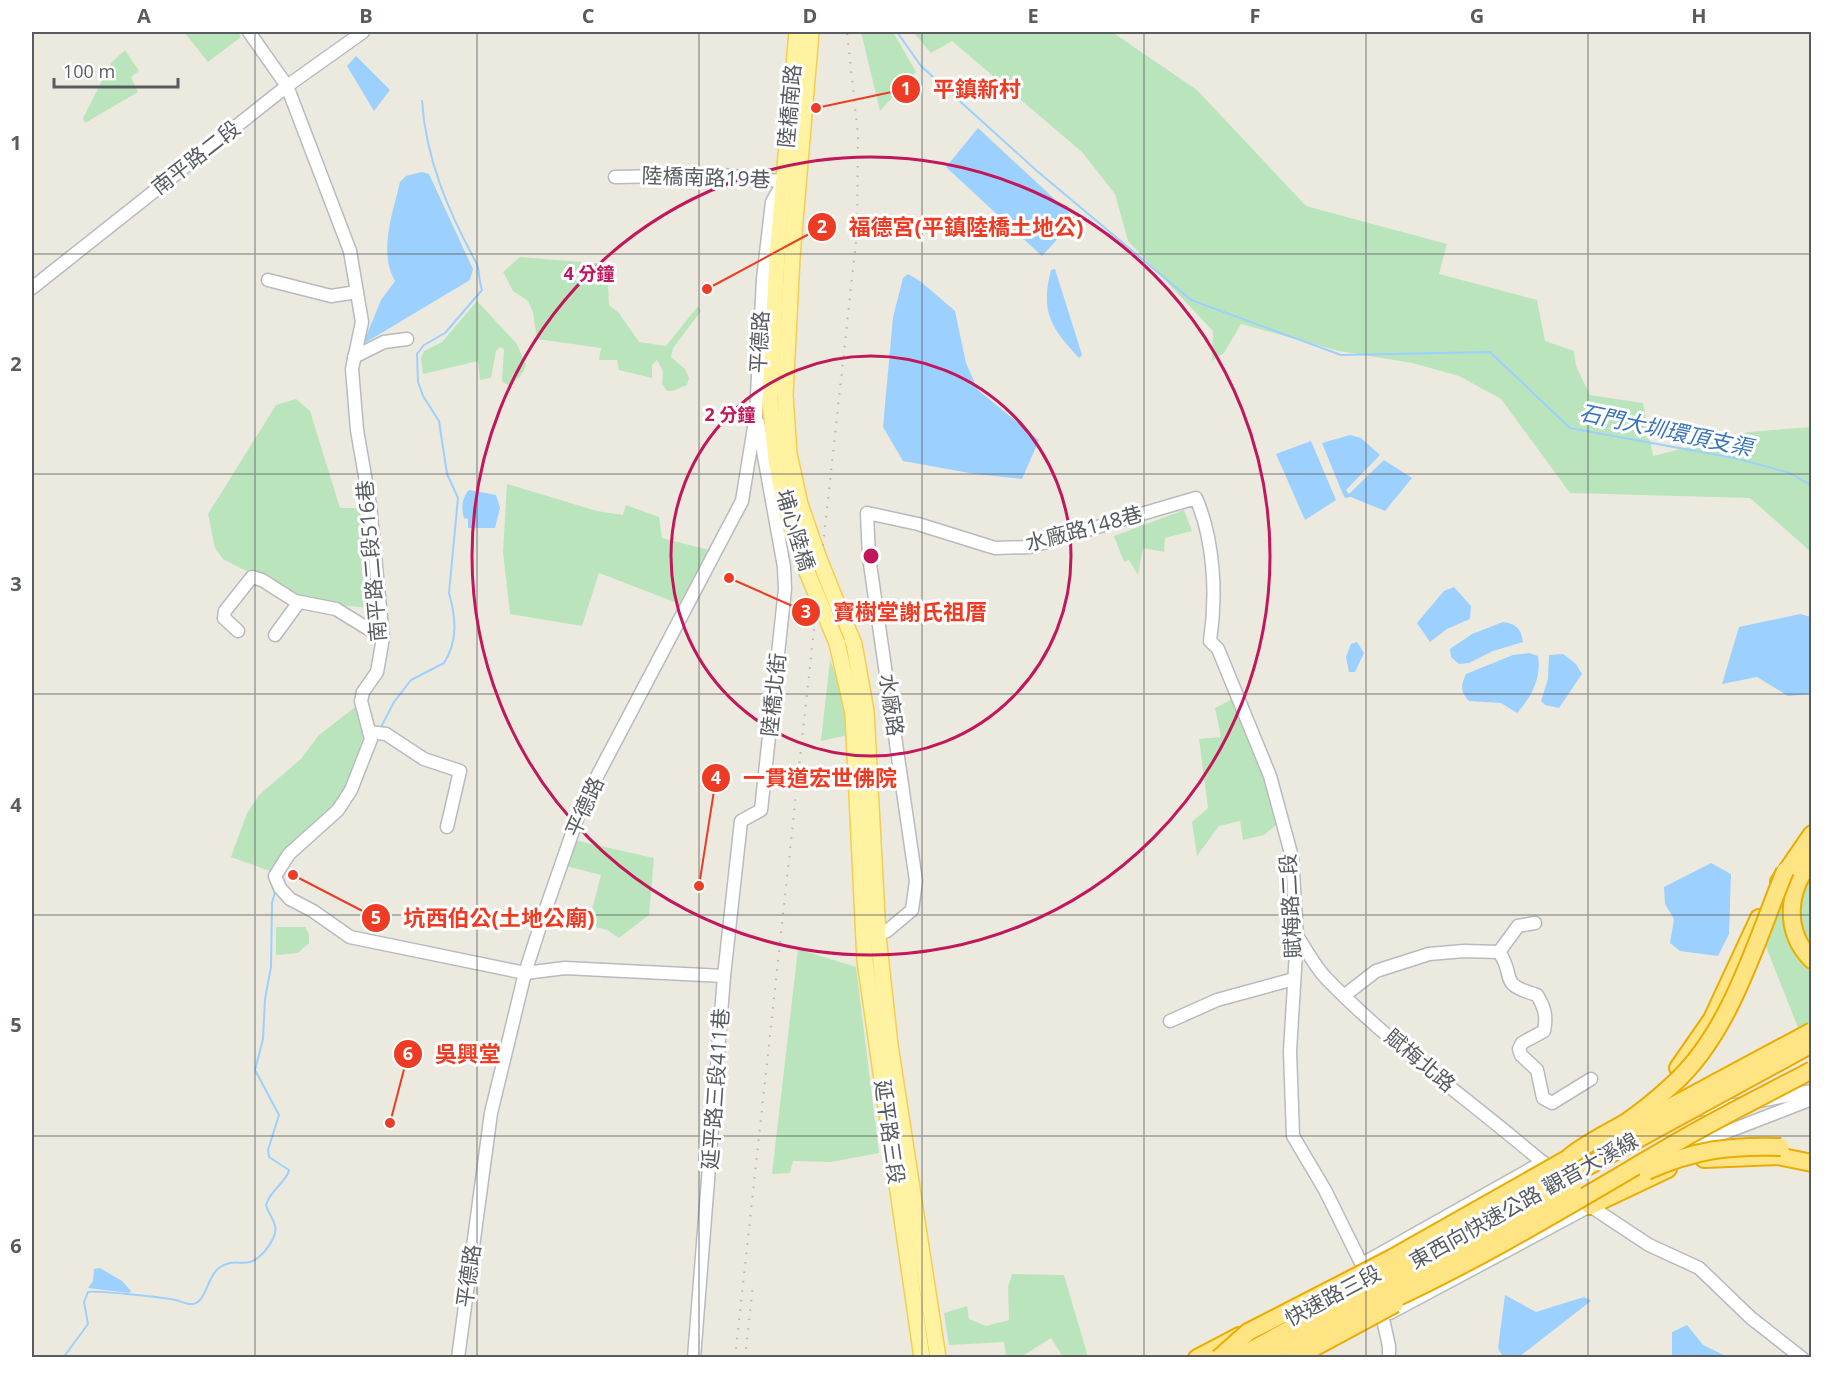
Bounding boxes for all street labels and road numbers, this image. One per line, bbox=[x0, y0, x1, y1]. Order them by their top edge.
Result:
street label: 陸橋南路 bbox=[771, 63, 807, 149]
street label: 南平路二段 bbox=[145, 114, 245, 201]
street label: 陸橋南路19巷 bbox=[641, 161, 771, 193]
street label: 平德路 bbox=[743, 310, 775, 374]
street label: 南平路二段516巷 bbox=[350, 479, 392, 643]
street label: 埔心陸橋 bbox=[770, 485, 822, 574]
street label: 水廠路148巷 bbox=[1022, 499, 1145, 557]
street label: 陸橋北街 bbox=[755, 652, 791, 738]
street label: 水廠路 bbox=[874, 672, 910, 738]
street label: 平德路 bbox=[558, 772, 610, 841]
street label: 賦梅路二段 bbox=[1273, 853, 1307, 959]
street label: 延平路三段411巷 bbox=[695, 1007, 735, 1171]
street label: 賦梅北路 bbox=[1379, 1023, 1462, 1098]
street label: 延平路三段 bbox=[869, 1078, 911, 1186]
street label: 東西向快速公路 觀音大溪線 bbox=[1404, 1125, 1643, 1275]
street label: 平德路 bbox=[450, 1243, 486, 1309]
street label: 快速路三段 bbox=[1280, 1258, 1385, 1332]

